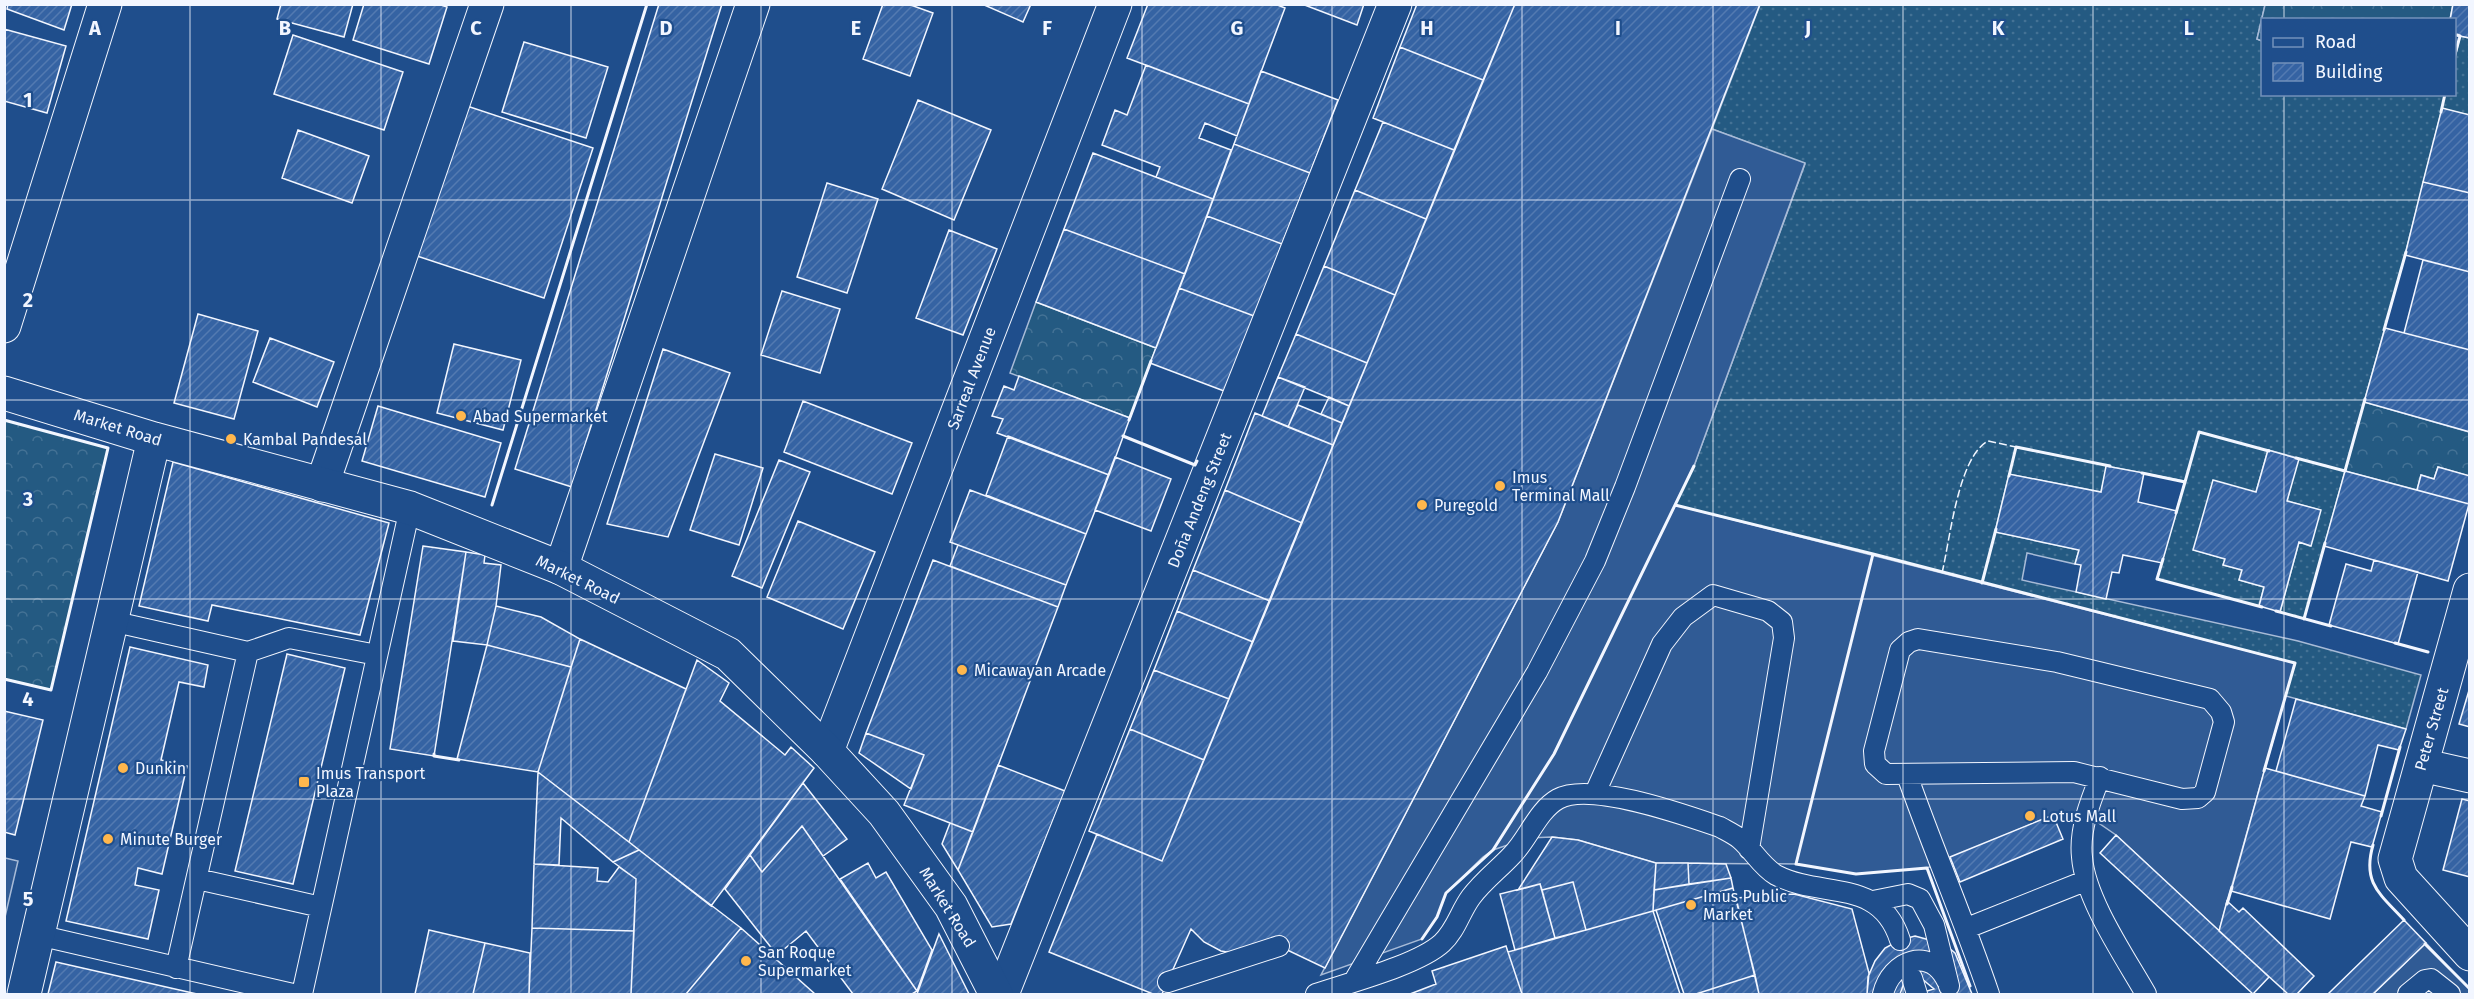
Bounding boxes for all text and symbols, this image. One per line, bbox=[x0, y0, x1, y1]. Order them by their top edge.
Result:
text: A bbox=[88, 16, 102, 40]
text: B bbox=[279, 16, 291, 40]
text: C bbox=[470, 16, 482, 40]
text: D bbox=[659, 16, 673, 40]
text: E bbox=[851, 16, 861, 40]
text: F bbox=[1042, 16, 1052, 40]
text: G bbox=[1231, 16, 1243, 40]
text: H bbox=[1420, 16, 1434, 40]
text: I bbox=[1615, 16, 1621, 40]
text: J bbox=[1804, 16, 1811, 40]
text: K bbox=[1992, 16, 2005, 40]
text: L bbox=[2184, 16, 2194, 40]
legend bbox=[2261, 18, 2456, 96]
text: Road bbox=[2315, 31, 2357, 53]
text: Building bbox=[2315, 61, 2383, 83]
text: 1 bbox=[23, 88, 33, 112]
text: 2 bbox=[23, 288, 33, 312]
street label: Sarreal Avenue bbox=[943, 324, 1000, 432]
street label: Market Road bbox=[72, 405, 164, 450]
place label: Abad Supermarket bbox=[473, 407, 608, 426]
marker: Abad Supermarket bbox=[454, 409, 468, 423]
place label: Kambal Pandesal bbox=[243, 430, 367, 449]
street label: Doña Andeng Street bbox=[1164, 430, 1235, 571]
marker: Kambal Pandesal bbox=[224, 432, 238, 446]
place label: Imus Terminal Mall bbox=[1512, 468, 1610, 505]
marker: Imus Terminal Mall bbox=[1493, 479, 1507, 493]
text: 3 bbox=[22, 487, 33, 511]
place label: Puregold bbox=[1434, 496, 1498, 515]
marker: Puregold bbox=[1415, 498, 1429, 512]
street label: Market Road bbox=[533, 551, 623, 608]
place label: Micawayan Arcade bbox=[974, 661, 1106, 680]
marker: Micawayan Arcade bbox=[955, 663, 969, 677]
street label: Peter Street bbox=[2411, 685, 2452, 773]
text: 4 bbox=[22, 687, 34, 711]
place label: Dunkin bbox=[135, 759, 186, 778]
marker: Dunkin bbox=[116, 761, 130, 775]
place label: Imus Transport Plaza bbox=[316, 764, 425, 801]
marker: Imus Transport Plaza bbox=[297, 775, 311, 789]
place label: Lotus Mall bbox=[2042, 807, 2116, 826]
marker: Lotus Mall bbox=[2023, 809, 2037, 823]
place label: Minute Burger bbox=[120, 830, 223, 849]
marker: Minute Burger bbox=[101, 832, 115, 846]
street label: Market Road bbox=[915, 864, 980, 951]
text: 5 bbox=[23, 887, 34, 911]
place label: Imus Public Market bbox=[1703, 887, 1787, 924]
marker: Imus Public Market bbox=[1684, 898, 1698, 912]
place label: San Roque Supermarket bbox=[758, 943, 852, 980]
marker: San Roque Supermarket bbox=[739, 954, 753, 968]

